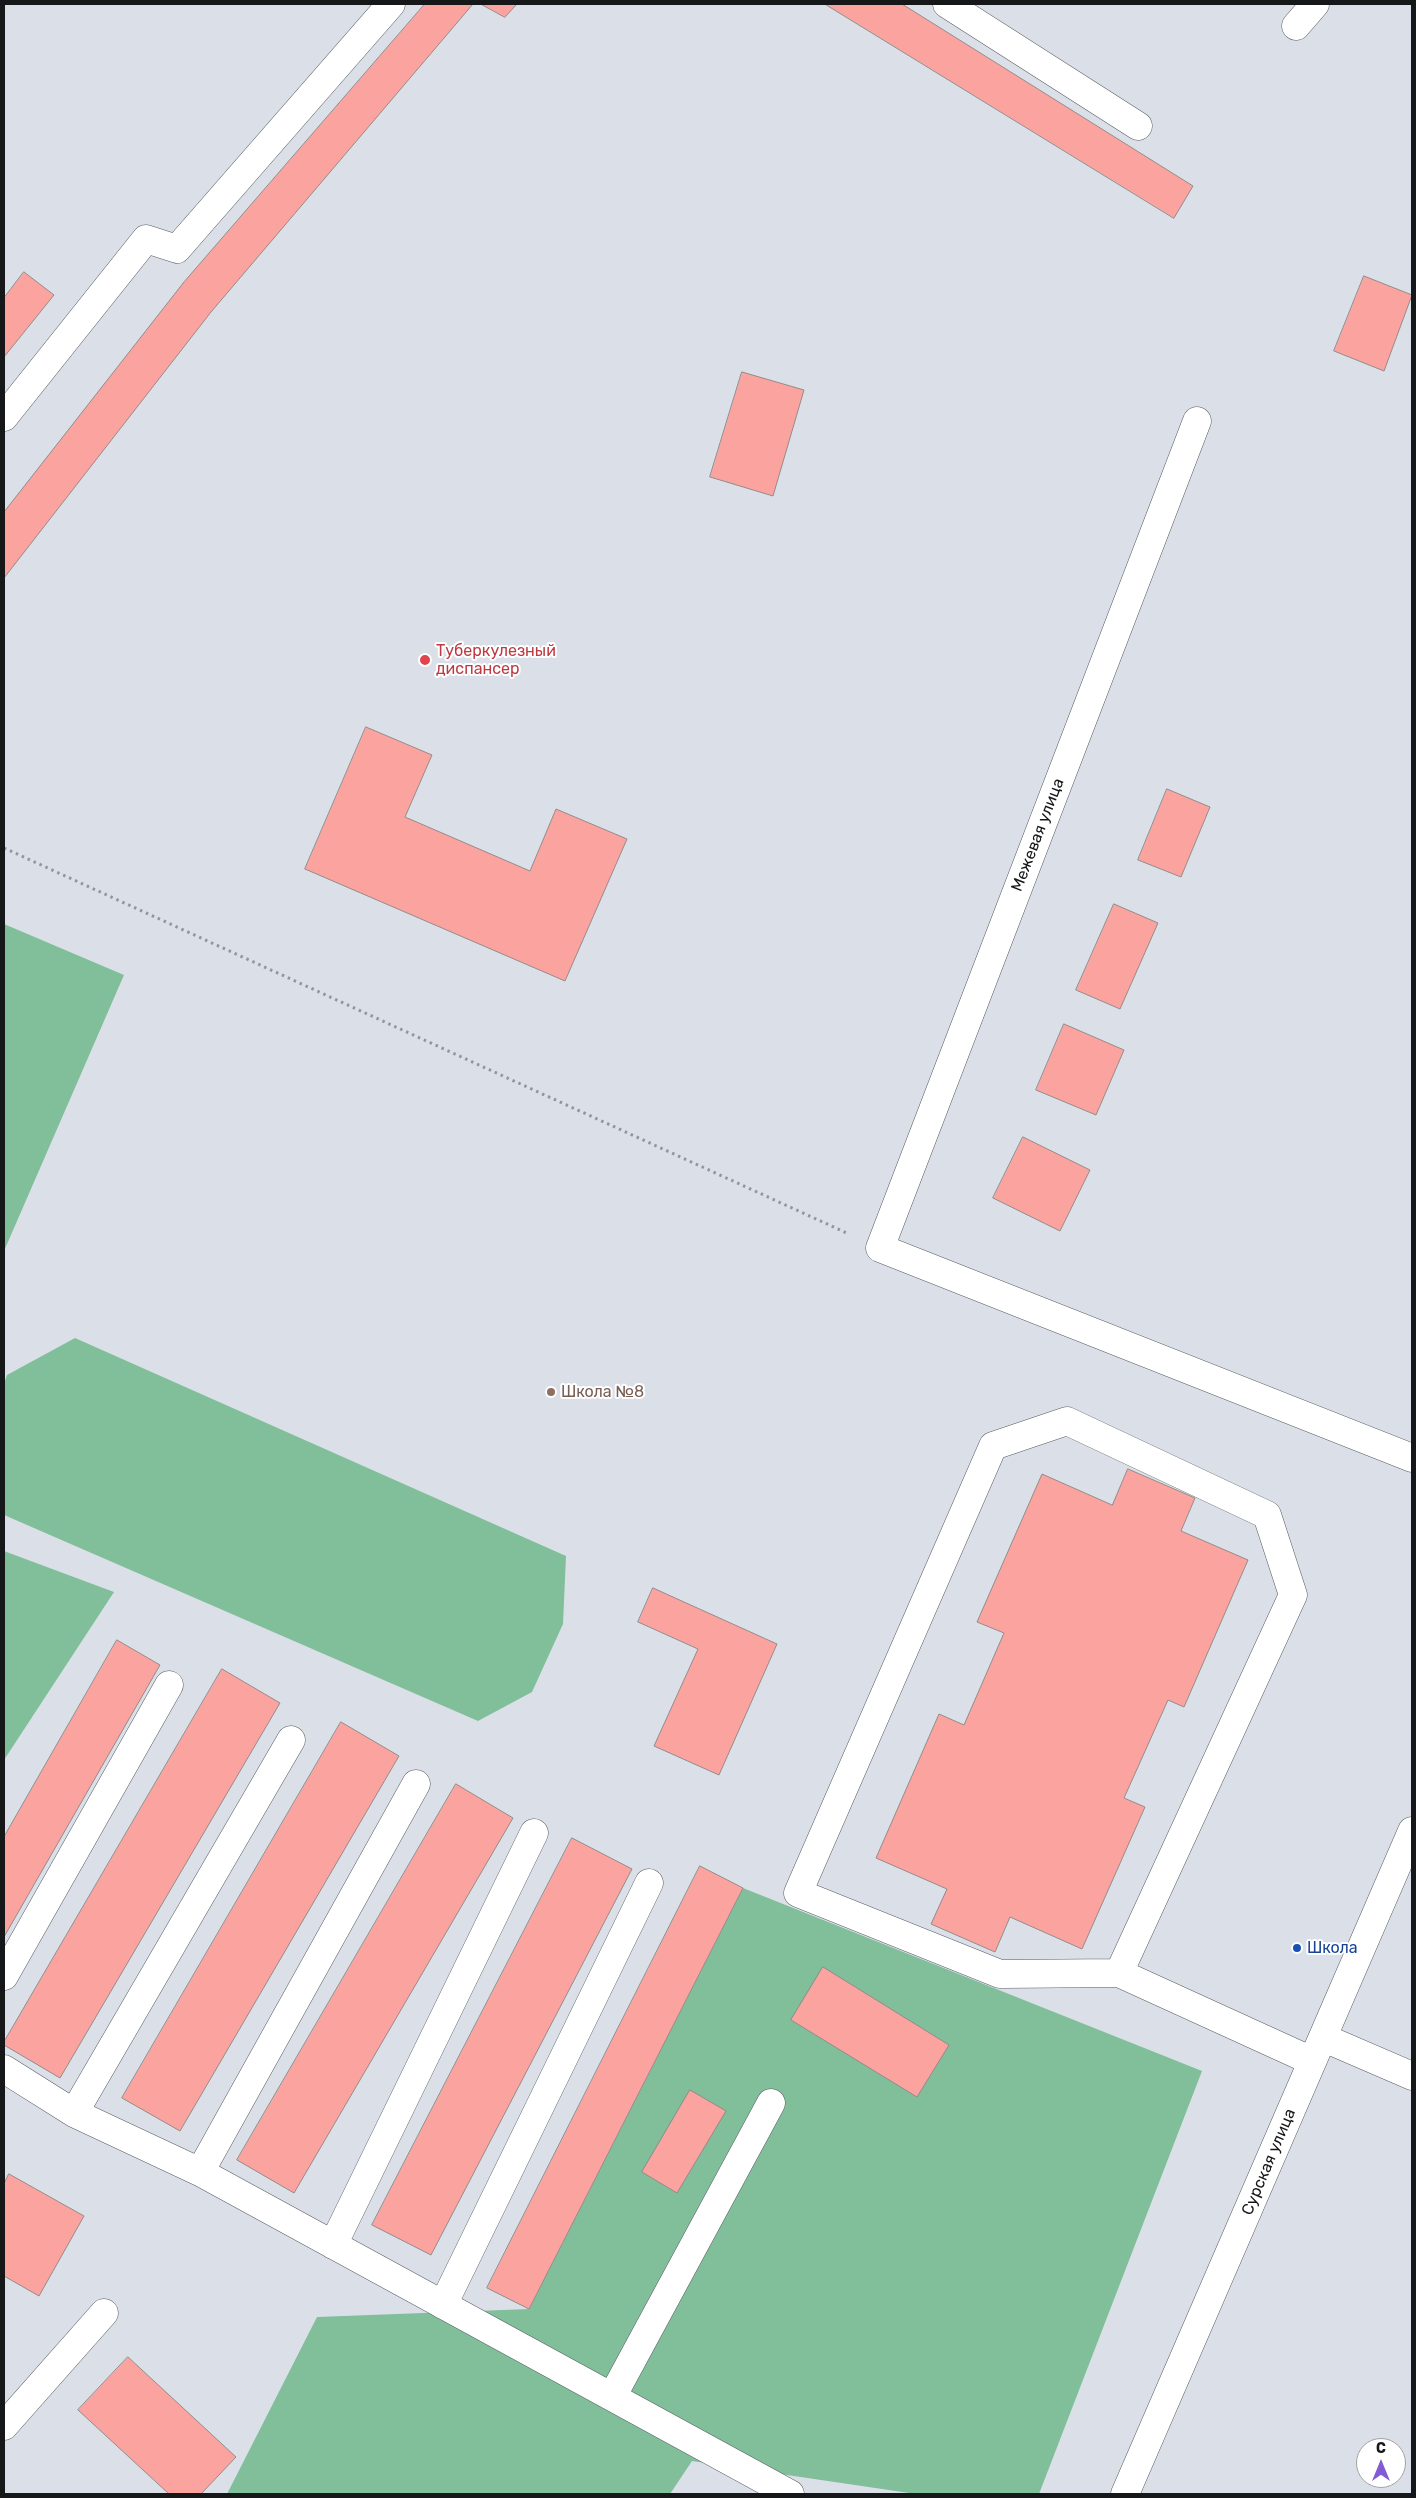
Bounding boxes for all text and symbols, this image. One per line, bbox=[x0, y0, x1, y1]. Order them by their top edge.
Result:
place label: Туберкулезный диспансер bbox=[436, 641, 556, 679]
marker: Туберкулезный диспансер bbox=[418, 653, 432, 667]
street label: Межевая улица bbox=[1008, 776, 1068, 894]
place label: Школа №8 bbox=[561, 1382, 644, 1402]
marker: Школа №8 bbox=[545, 1386, 557, 1398]
place label: Школа bbox=[1307, 1938, 1358, 1958]
marker: Школа bbox=[1291, 1942, 1303, 1954]
street label: Сурская улица bbox=[1238, 2106, 1300, 2218]
north arrow bbox=[1356, 2438, 1406, 2488]
text: С bbox=[1376, 2440, 1386, 2457]

